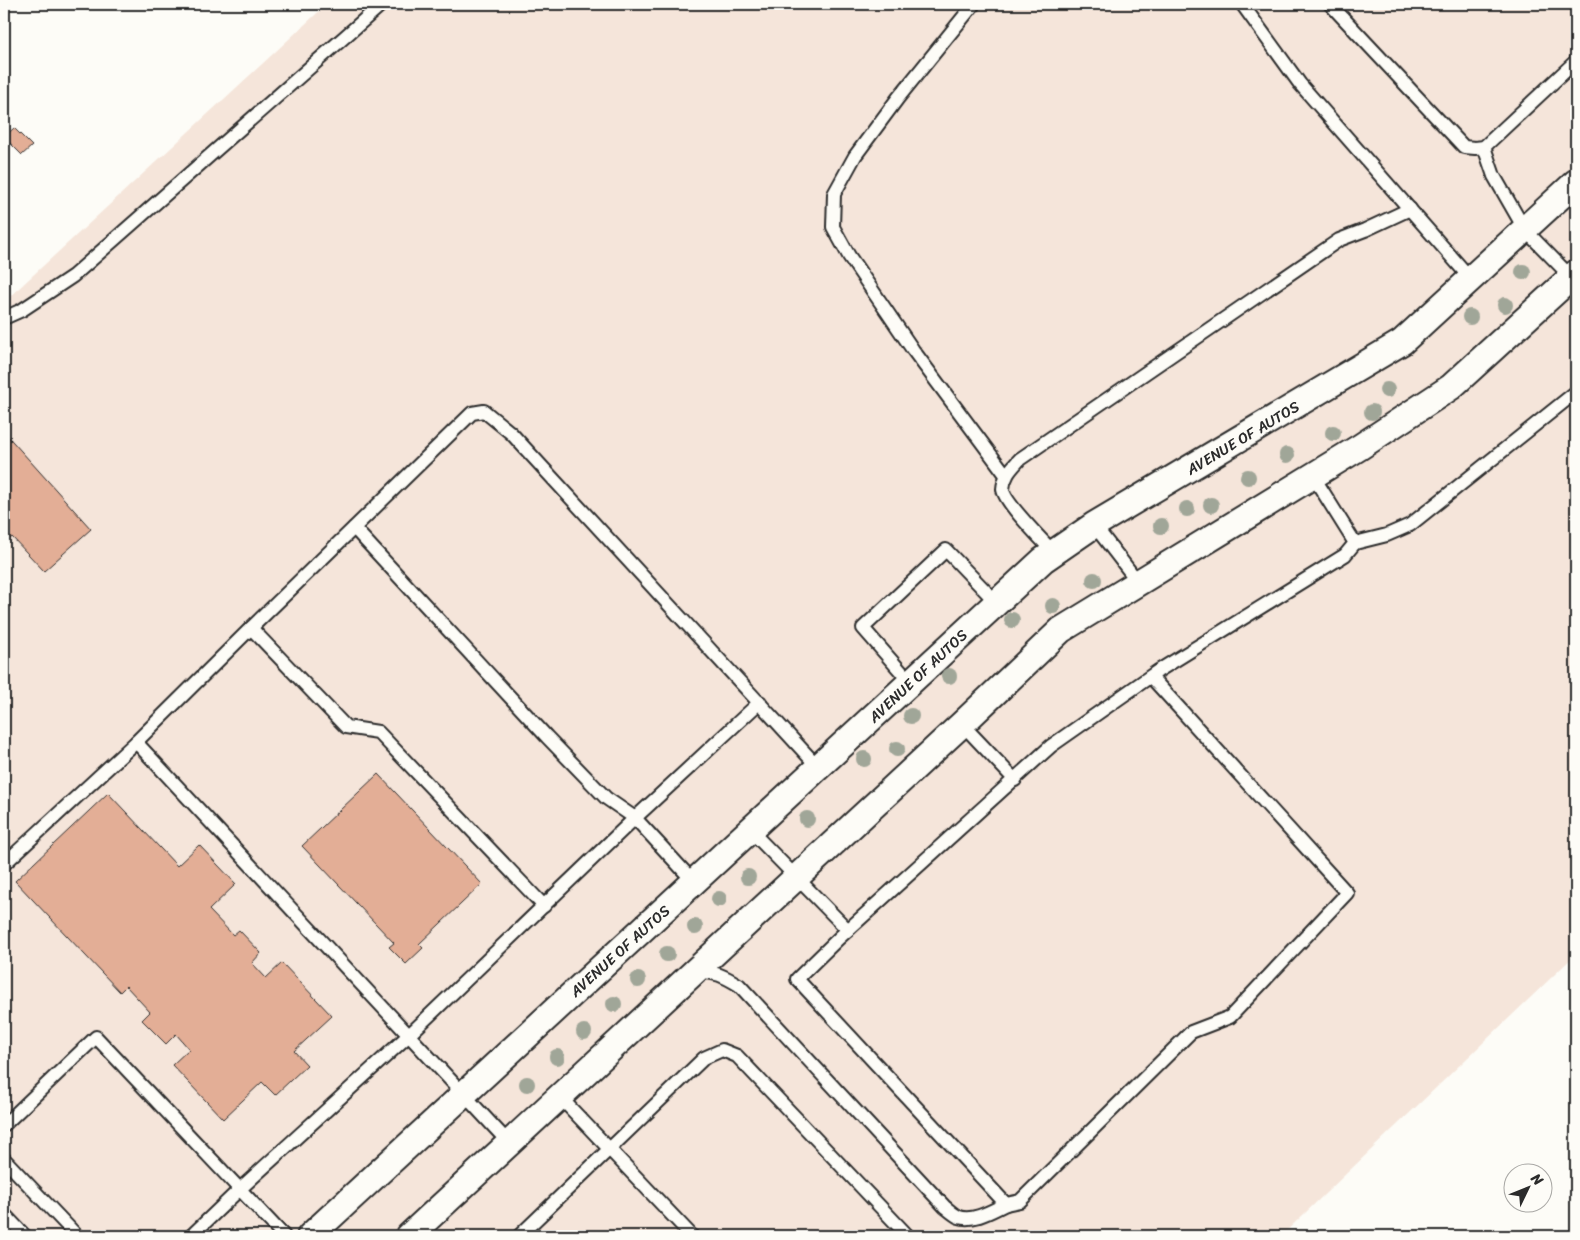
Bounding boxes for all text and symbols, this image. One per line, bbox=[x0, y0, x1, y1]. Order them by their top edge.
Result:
street label: AVENUE OF AUTOS bbox=[1180, 394, 1305, 483]
street label: AVENUE OF AUTOS bbox=[861, 622, 974, 730]
street label: AVENUE OF AUTOS bbox=[563, 898, 677, 1004]
north arrow bbox=[1502, 1162, 1552, 1212]
text: N bbox=[1524, 1167, 1550, 1192]

